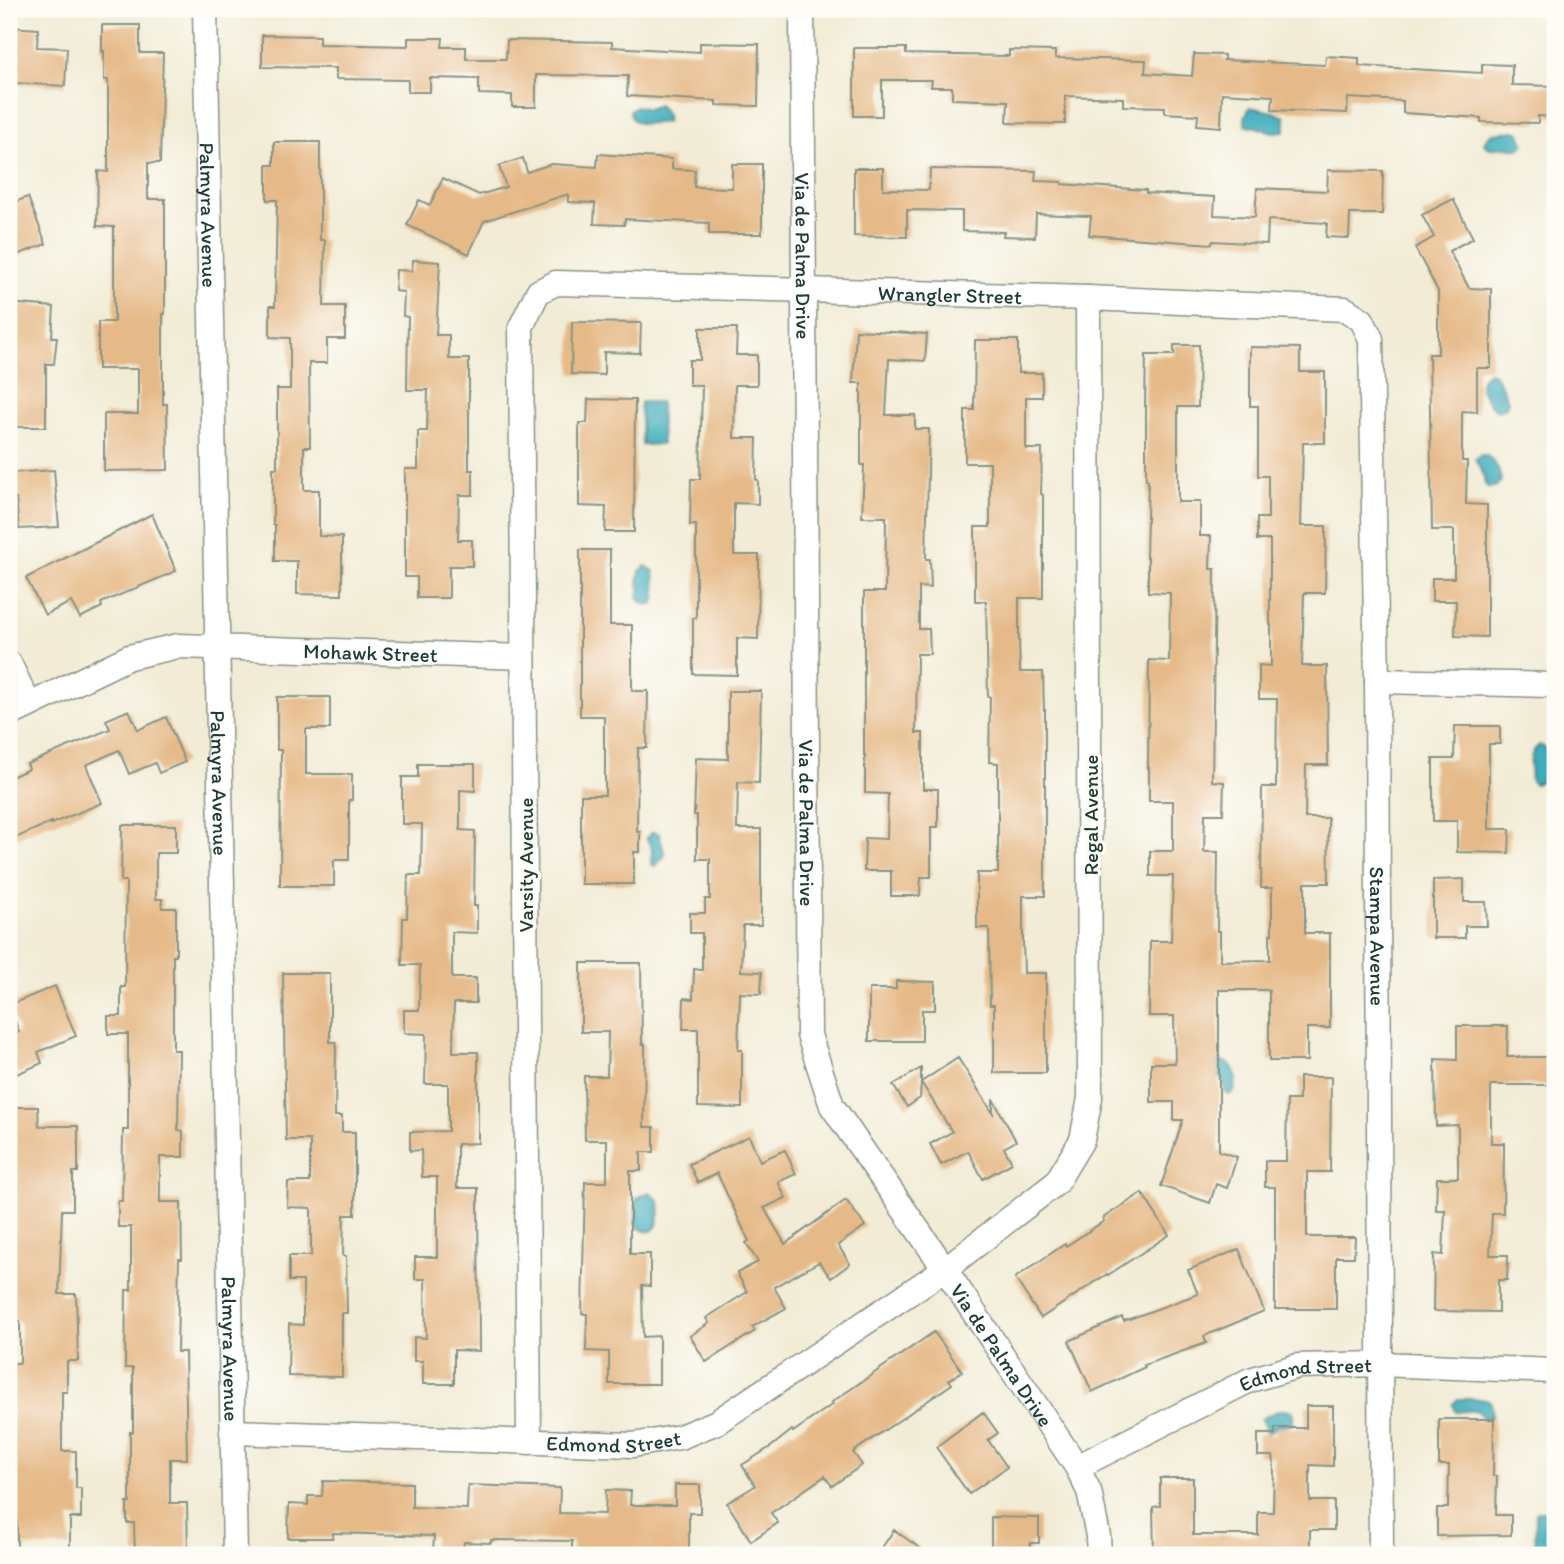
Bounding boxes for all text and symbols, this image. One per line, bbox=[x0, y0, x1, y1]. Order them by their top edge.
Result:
street label: Palmyra Avenue bbox=[195, 142, 223, 288]
street label: Via de Palma Drive bbox=[791, 172, 817, 340]
street label: Wrangler Street bbox=[877, 280, 1022, 309]
street label: Mohawk Street bbox=[303, 637, 438, 667]
street label: Palmyra Avenue bbox=[206, 710, 234, 856]
street label: Via de Palma Drive bbox=[794, 739, 821, 907]
street label: Regal Avenue bbox=[1078, 754, 1103, 876]
street label: Varsity Avenue bbox=[513, 798, 538, 932]
street label: Stampa Avenue bbox=[1365, 866, 1391, 1006]
street label: Palmyra Avenue bbox=[217, 1276, 245, 1422]
street label: Via de Palma Drive bbox=[945, 1278, 1059, 1431]
street label: Edmond Street bbox=[1234, 1352, 1372, 1396]
street label: Edmond Street bbox=[546, 1425, 683, 1458]

